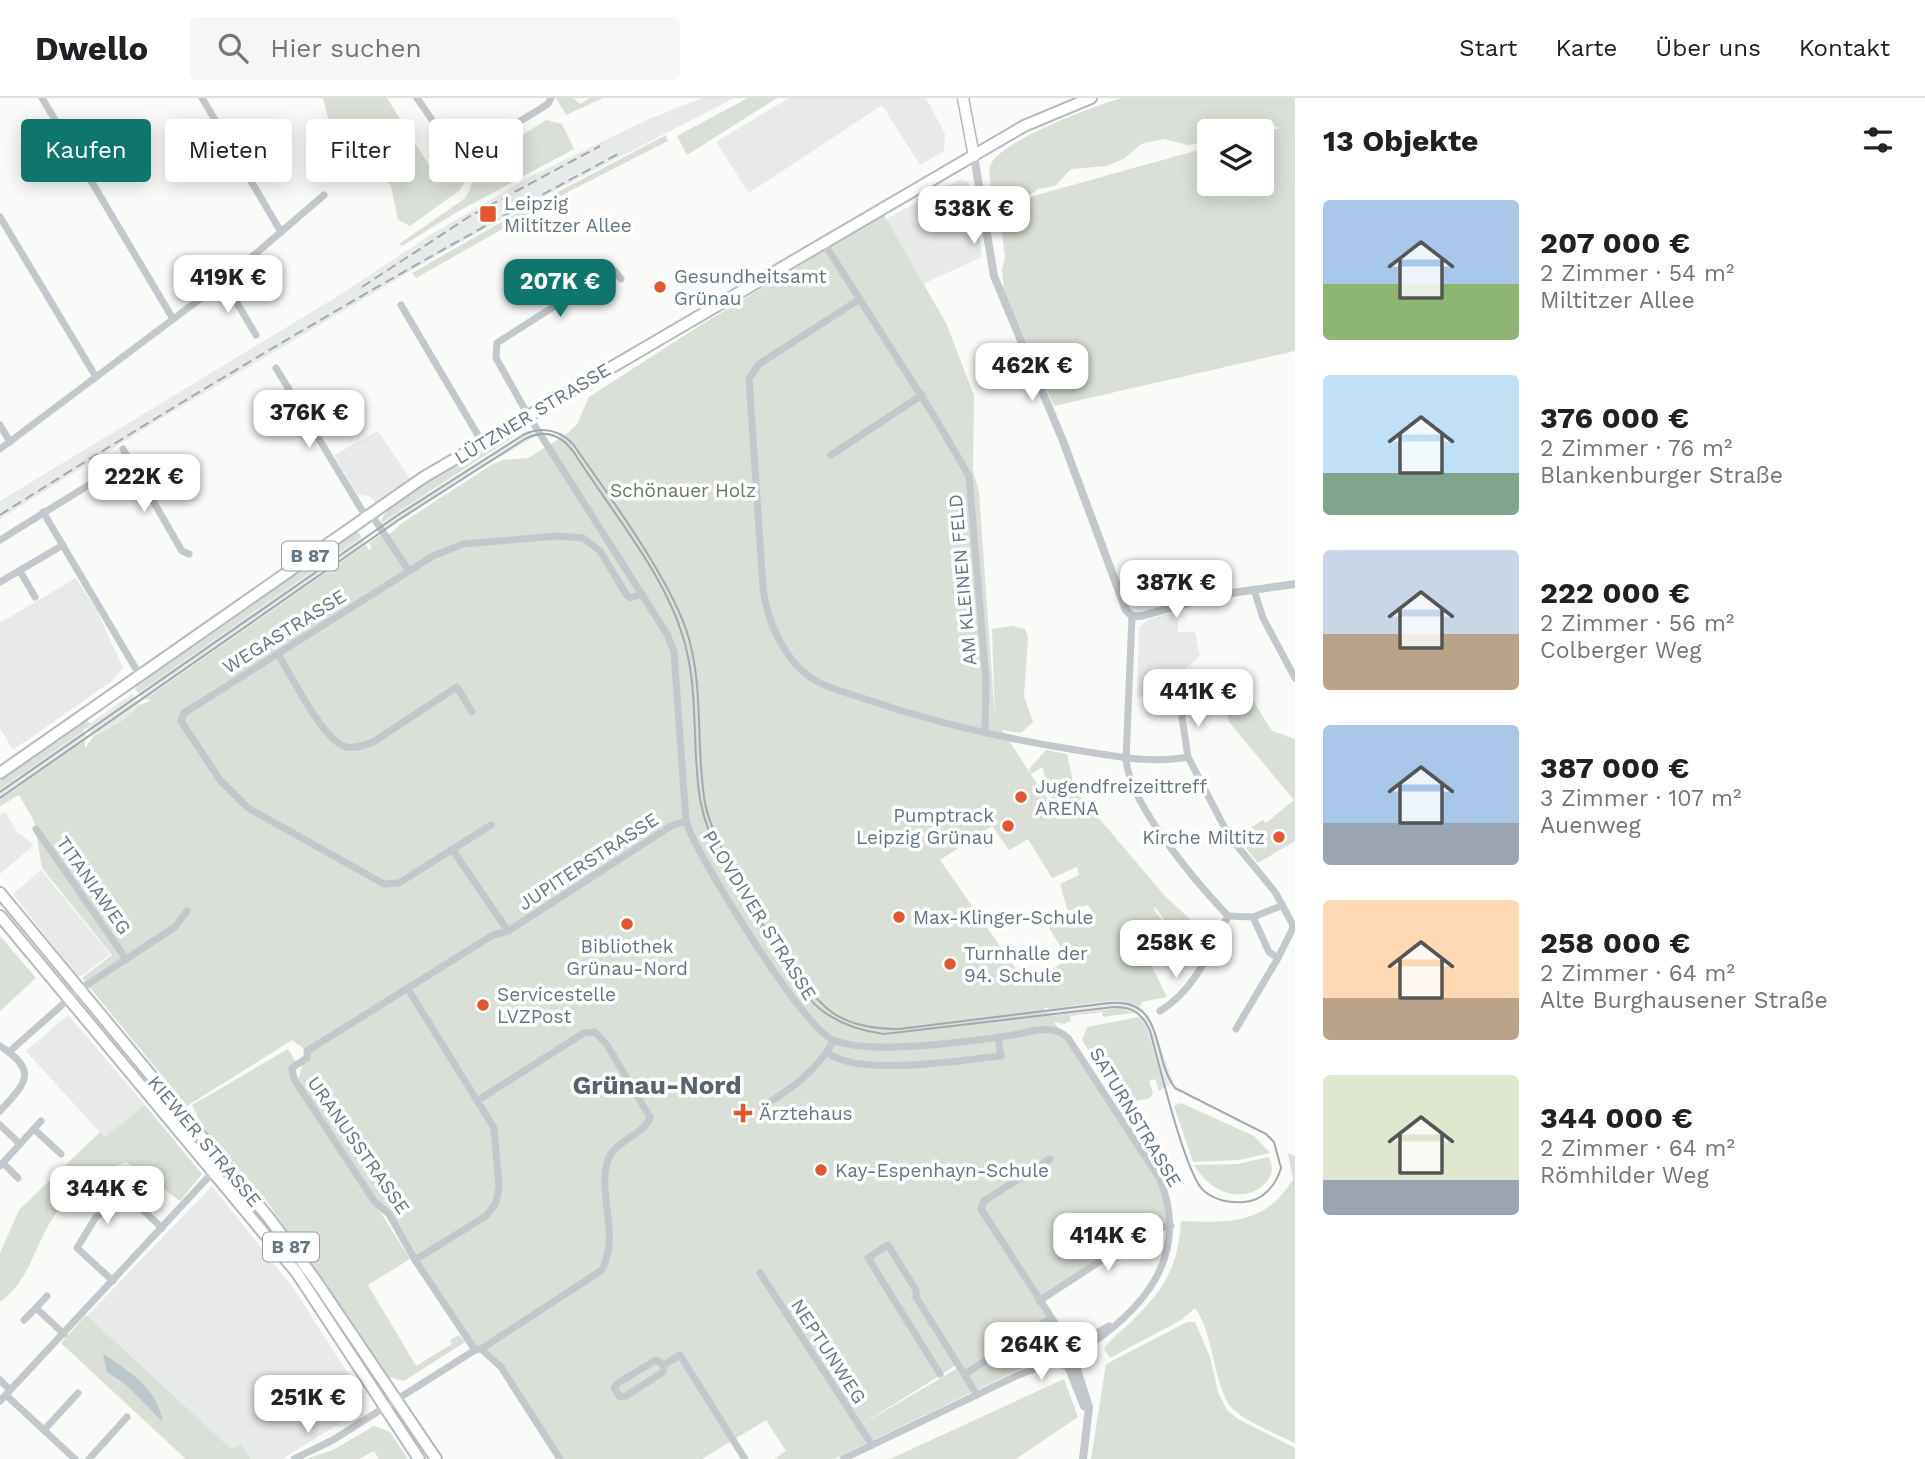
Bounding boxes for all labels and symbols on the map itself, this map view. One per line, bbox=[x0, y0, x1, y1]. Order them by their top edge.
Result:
pin: 538K € bbox=[917, 186, 1031, 246]
place label: Leipzig Miltitzer Allee bbox=[504, 192, 632, 237]
marker: Leipzig Miltitzer Allee bbox=[478, 204, 498, 224]
pin: 419K € bbox=[171, 256, 285, 315]
pin: 207K € bbox=[503, 260, 617, 319]
place label: Gesundheitsamt Grünau bbox=[674, 265, 827, 310]
marker: Gesundheitsamt Grünau bbox=[652, 279, 668, 295]
pin: 462K € bbox=[975, 344, 1089, 403]
street label: LÜTZNER STRASSE bbox=[450, 358, 614, 469]
pin: 376K € bbox=[252, 390, 366, 450]
pin: 222K € bbox=[87, 454, 201, 514]
park label: Schönauer Holz bbox=[610, 479, 756, 502]
street label: AM KLEINEN FELD bbox=[944, 493, 981, 667]
road number: B 87 bbox=[282, 542, 338, 570]
pin: 387K € bbox=[1119, 560, 1233, 620]
street label: WEGASTRASSE bbox=[218, 584, 350, 678]
pin: 441K € bbox=[1141, 670, 1255, 729]
place label: Jugendfreizeittreff ARENA bbox=[1035, 775, 1207, 820]
marker: Jugendfreizeittreff ARENA bbox=[1013, 789, 1029, 805]
place label: Pumptrack Leipzig Grünau bbox=[856, 804, 994, 849]
street label: JUPITERSTRASSE bbox=[514, 808, 663, 915]
marker: Pumptrack Leipzig Grünau bbox=[1000, 818, 1016, 834]
street label: PLOVDIVER STRASSE bbox=[698, 826, 821, 1005]
place label: Kirche Miltitz bbox=[1142, 826, 1265, 849]
marker: Kirche Miltitz bbox=[1271, 829, 1287, 845]
street label: TITANIAWEG bbox=[51, 832, 136, 939]
place label: Max-Klinger-Schule bbox=[913, 906, 1094, 929]
marker: Max-Klinger-Schule bbox=[891, 909, 907, 925]
marker: Bibliothek Grünau-Nord bbox=[619, 916, 635, 932]
pin: 258K € bbox=[1119, 920, 1233, 980]
place label: Bibliothek Grünau-Nord bbox=[566, 935, 688, 980]
place label: Turnhalle der 94. Schule bbox=[964, 942, 1088, 987]
marker: Turnhalle der 94. Schule bbox=[942, 956, 958, 972]
place label: Servicestelle LVZPost bbox=[497, 983, 616, 1028]
marker: Servicestelle LVZPost bbox=[475, 997, 491, 1013]
street label: SATURNSTRASSE bbox=[1085, 1043, 1186, 1191]
district label: Grünau-Nord bbox=[572, 1070, 742, 1100]
street label: KIEWER STRASSE bbox=[143, 1071, 266, 1212]
street label: URANUSSTRASSE bbox=[302, 1072, 415, 1219]
place label: Ärztehaus bbox=[759, 1102, 853, 1125]
marker: Ärztehaus bbox=[733, 1103, 753, 1123]
place label: Kay-Espenhayn-Schule bbox=[835, 1159, 1049, 1182]
marker: Kay-Espenhayn-Schule bbox=[813, 1162, 829, 1178]
pin: 344K € bbox=[50, 1166, 164, 1226]
pin: 414K € bbox=[1051, 1214, 1165, 1273]
road number: B 87 bbox=[263, 1232, 319, 1262]
street label: NEPTUNWEG bbox=[786, 1295, 871, 1408]
pin: 264K € bbox=[984, 1322, 1098, 1382]
pin: 251K € bbox=[251, 1376, 365, 1435]

